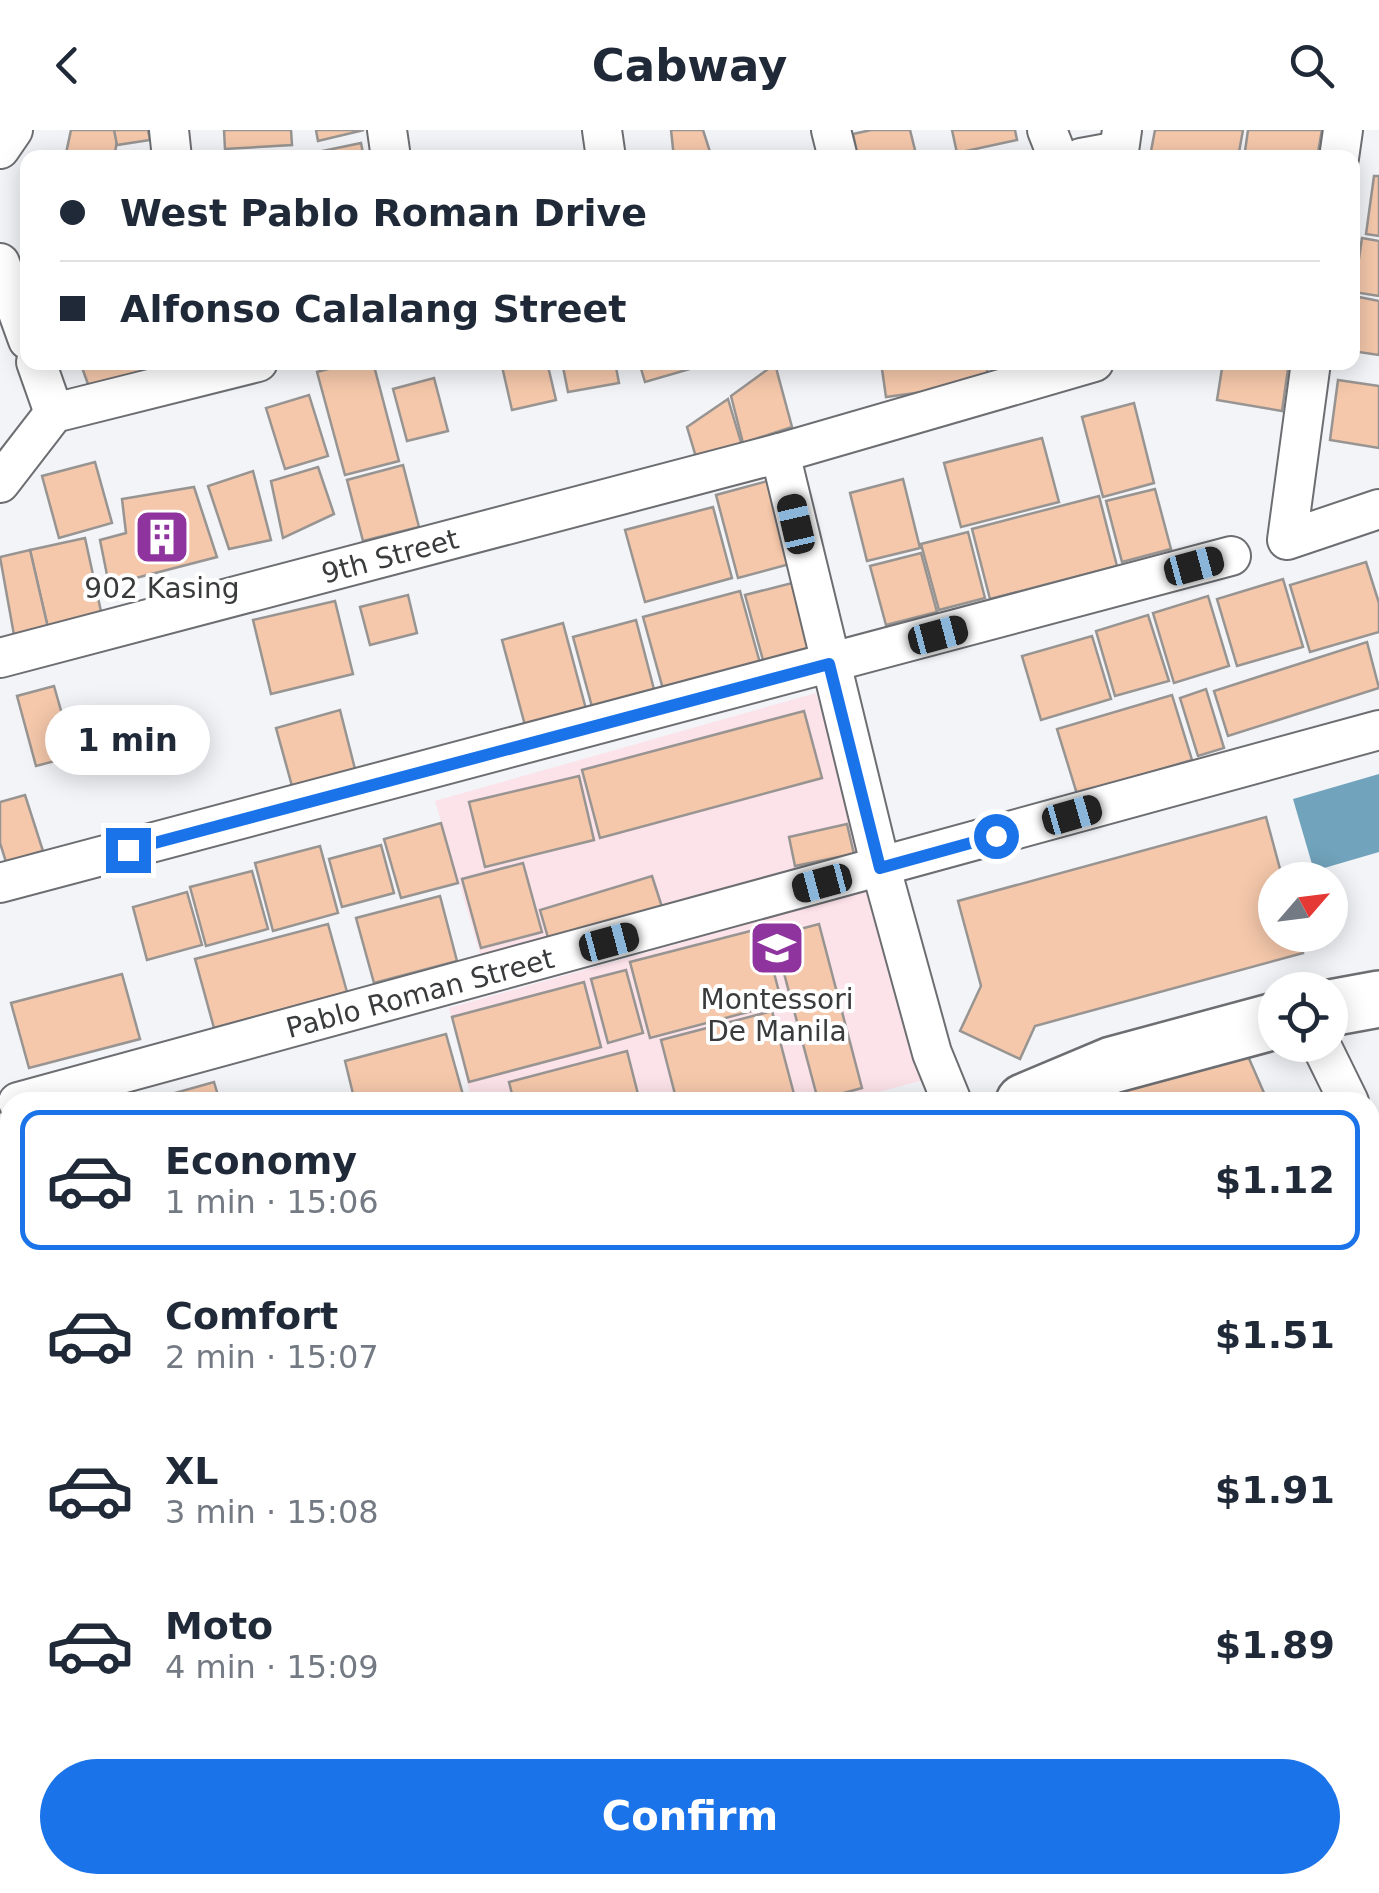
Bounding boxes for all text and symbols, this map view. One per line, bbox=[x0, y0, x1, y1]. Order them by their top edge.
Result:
icon: back bbox=[40, 38, 95, 93]
icon: search bbox=[1284, 38, 1339, 93]
text: Cabway bbox=[592, 39, 787, 92]
text: West Pablo Roman Drive bbox=[120, 191, 647, 235]
text: Alfonso Calalang Street bbox=[120, 287, 626, 331]
car bbox=[775, 491, 817, 557]
building icon: 902 Kasing bbox=[132, 507, 192, 567]
street label: 9th Street bbox=[318, 522, 462, 591]
car bbox=[1161, 544, 1227, 588]
place label: 902 Kasing bbox=[84, 572, 240, 605]
car bbox=[905, 613, 971, 657]
callout: 1 min bbox=[46, 705, 210, 775]
text: 1 min bbox=[77, 721, 178, 759]
car bbox=[1039, 792, 1105, 838]
route start bbox=[974, 814, 1019, 859]
route end bbox=[106, 828, 151, 873]
car bbox=[789, 861, 855, 905]
north arrow bbox=[1258, 862, 1348, 952]
map controls bbox=[1258, 862, 1348, 1062]
school or university icon: Montessori De Manila bbox=[747, 918, 807, 978]
car bbox=[576, 920, 642, 964]
street label: Pablo Roman Street bbox=[283, 942, 558, 1045]
button: locate bbox=[1258, 972, 1348, 1062]
place label: Montessori De Manila bbox=[701, 983, 853, 1048]
icon: car bbox=[45, 1135, 135, 1225]
text: Economy bbox=[165, 1139, 357, 1183]
text: $1.12 bbox=[1215, 1158, 1335, 1202]
text: 1 min · 15:06 bbox=[165, 1183, 379, 1221]
icon: car bbox=[45, 1290, 135, 1380]
text: Comfort bbox=[165, 1294, 338, 1338]
text: $1.51 bbox=[1215, 1313, 1335, 1357]
text: 2 min · 15:07 bbox=[165, 1338, 379, 1376]
icon: car bbox=[45, 1445, 135, 1535]
text: XL bbox=[165, 1449, 219, 1493]
text: $1.91 bbox=[1215, 1468, 1335, 1512]
text: 3 min · 15:08 bbox=[165, 1493, 379, 1531]
icon: car bbox=[45, 1600, 135, 1690]
text: Moto bbox=[165, 1604, 273, 1648]
text: $1.89 bbox=[1215, 1623, 1335, 1667]
text: 4 min · 15:09 bbox=[165, 1648, 379, 1686]
button: Confirm bbox=[40, 1759, 1340, 1874]

